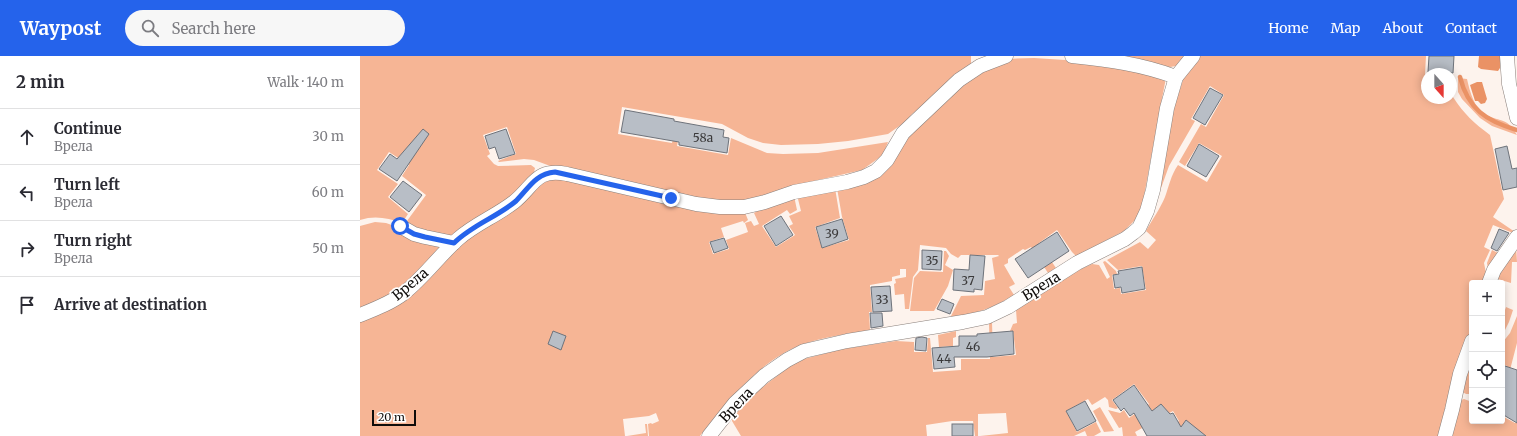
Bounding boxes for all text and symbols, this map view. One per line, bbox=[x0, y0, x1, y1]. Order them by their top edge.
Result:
search box bbox=[125, 10, 405, 46]
text: Waypost bbox=[20, 16, 101, 40]
icon: search bbox=[139, 17, 161, 39]
text: Search here bbox=[171, 19, 255, 38]
text: Home bbox=[1268, 19, 1309, 37]
text: Map bbox=[1331, 19, 1360, 37]
text: About bbox=[1382, 19, 1423, 37]
text: Contact bbox=[1445, 19, 1497, 37]
north arrow bbox=[1421, 68, 1457, 104]
text: 2 min bbox=[16, 71, 64, 93]
text: Walk · 140 m bbox=[267, 74, 344, 91]
text: Continue bbox=[54, 119, 122, 138]
icon: ahead bbox=[16, 126, 38, 148]
text: 30 m bbox=[312, 128, 344, 145]
house number: 58a bbox=[693, 130, 714, 145]
text: Врела bbox=[54, 138, 93, 155]
text: Turn left bbox=[54, 175, 120, 194]
icon: left bbox=[16, 182, 38, 204]
text: 60 m bbox=[312, 184, 344, 201]
route end bbox=[662, 189, 680, 207]
text: Врела bbox=[54, 194, 93, 211]
route start bbox=[391, 217, 409, 235]
house number: 39 bbox=[825, 226, 839, 241]
text: Turn right bbox=[54, 231, 132, 250]
icon: right bbox=[16, 238, 38, 260]
text: 50 m bbox=[312, 240, 344, 257]
text: Врела bbox=[54, 250, 93, 267]
house number: 35 bbox=[925, 253, 939, 268]
street label: Врела bbox=[388, 263, 432, 304]
street label: Врела bbox=[1019, 267, 1064, 305]
house number: 37 bbox=[961, 273, 975, 288]
map controls bbox=[1469, 280, 1505, 424]
button: + bbox=[1469, 280, 1505, 316]
house number: 33 bbox=[875, 292, 889, 307]
icon: arrive bbox=[16, 294, 38, 316]
text: Arrive at destination bbox=[54, 295, 207, 314]
button: − bbox=[1469, 316, 1505, 352]
house number: 46 bbox=[966, 339, 980, 354]
house number: 44 bbox=[937, 351, 952, 366]
button: locate bbox=[1469, 352, 1505, 388]
street label: Врела bbox=[715, 383, 757, 426]
button: layers bbox=[1469, 388, 1505, 424]
scale bar bbox=[372, 408, 416, 427]
text: 20 m bbox=[378, 410, 405, 424]

